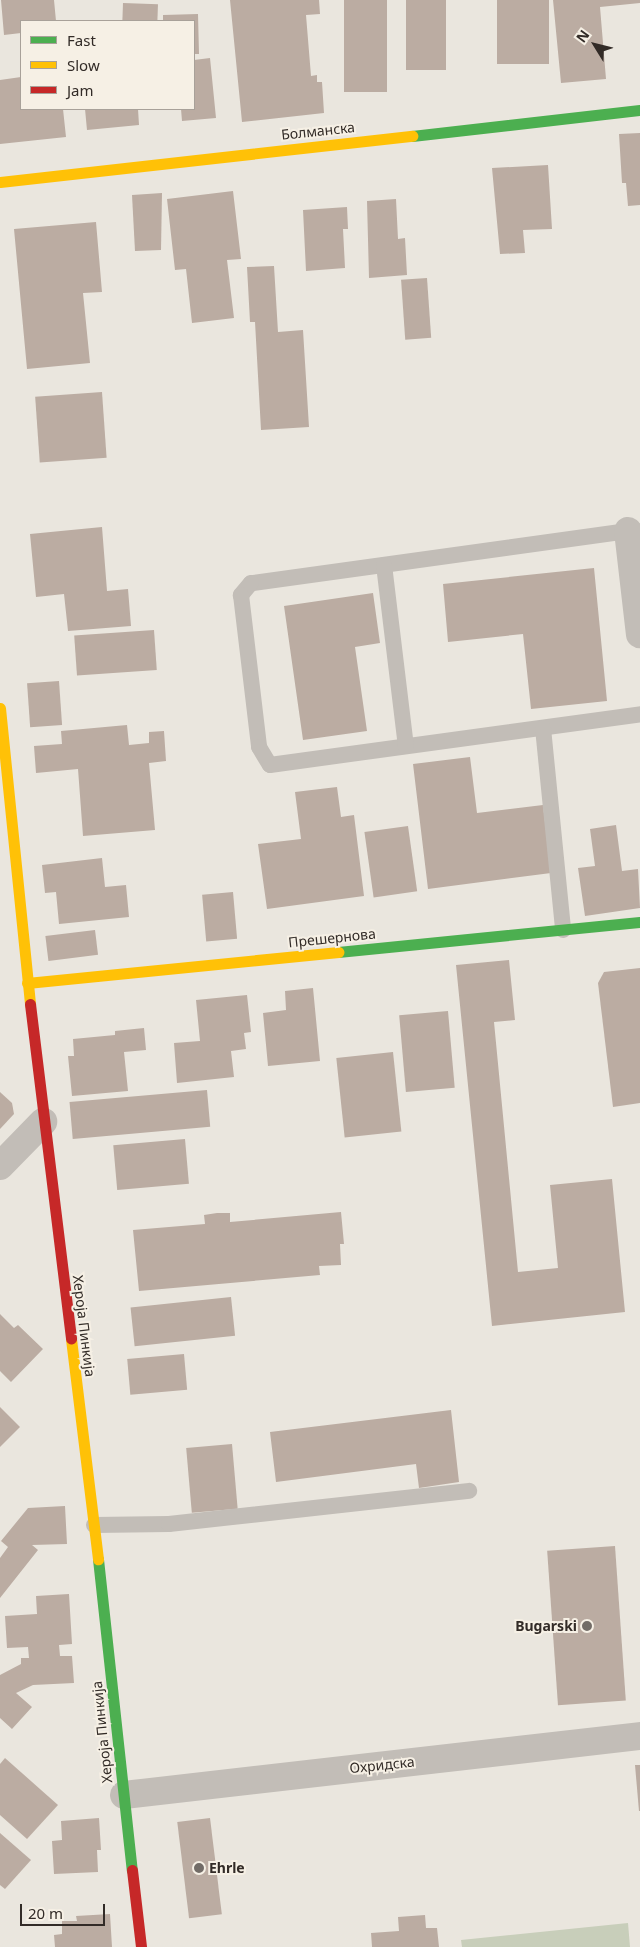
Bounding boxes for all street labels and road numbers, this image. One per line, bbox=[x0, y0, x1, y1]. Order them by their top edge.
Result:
street label: Болманска bbox=[280, 119, 356, 143]
street label: Прешернова bbox=[287, 925, 377, 951]
street label: Хероја Пинкија bbox=[69, 1274, 99, 1378]
street label: Хероја Пинкија bbox=[88, 1680, 116, 1784]
street label: Охридска bbox=[349, 1753, 415, 1777]

